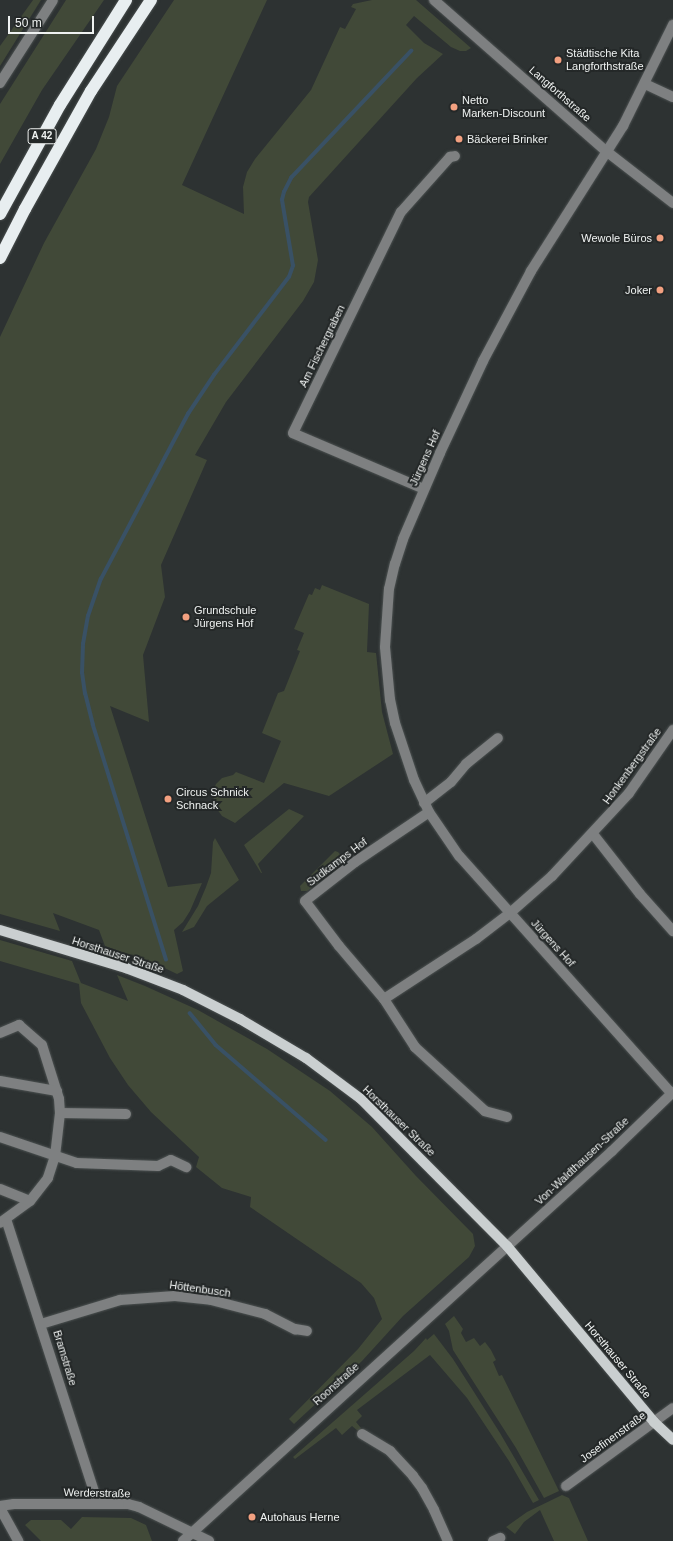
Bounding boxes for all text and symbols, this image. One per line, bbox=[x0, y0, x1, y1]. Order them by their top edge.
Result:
scale bar bbox=[10, 8, 96, 34]
text: 50 m bbox=[15, 16, 42, 30]
place label: Städtische Kita Langforthstraße bbox=[566, 47, 644, 73]
marker: Städtische Kita Langforthstraße bbox=[553, 55, 563, 65]
street label: Langforthstraße bbox=[526, 64, 594, 124]
place label: Netto Marken-Discount bbox=[462, 94, 545, 120]
marker: Netto Marken-Discount bbox=[449, 102, 459, 112]
road number: A 42 bbox=[27, 128, 57, 144]
place label: Bäckerei Brinker bbox=[467, 132, 548, 146]
marker: Bäckerei Brinker bbox=[454, 134, 464, 144]
place label: Wewole Büros bbox=[581, 231, 652, 245]
marker: Wewole Büros bbox=[655, 233, 665, 243]
place label: Joker bbox=[625, 283, 652, 297]
marker: Joker bbox=[655, 285, 665, 295]
street label: Am Fischergraben bbox=[296, 303, 348, 389]
street label: Jürgens Hof bbox=[407, 428, 443, 488]
place label: Grundschule Jürgens Hof bbox=[194, 604, 256, 630]
marker: Grundschule Jürgens Hof bbox=[181, 612, 191, 622]
street label: Honkenbergstraße bbox=[600, 725, 664, 807]
place label: Circus Schnick Schnack bbox=[176, 786, 249, 812]
marker: Circus Schnick Schnack bbox=[163, 794, 173, 804]
street label: Sudkamps Hof bbox=[304, 835, 370, 889]
street label: Jürgens Hof bbox=[528, 917, 578, 969]
street label: Horsthauser Straße bbox=[70, 934, 166, 976]
street label: Horsthauser Straße bbox=[360, 1083, 438, 1159]
street label: Von-Waldthausen-Straße bbox=[532, 1114, 632, 1208]
street label: Höttenbusch bbox=[169, 1278, 231, 1300]
street label: Horsthauser Straße bbox=[582, 1319, 654, 1401]
street label: Bramstraße bbox=[50, 1329, 80, 1387]
street label: Roonstraße bbox=[310, 1360, 362, 1408]
street label: Josefinenstraße bbox=[577, 1409, 649, 1465]
street label: Werderstraße bbox=[63, 1486, 131, 1500]
place label: Autohaus Herne bbox=[260, 1510, 339, 1524]
marker: Autohaus Herne bbox=[247, 1512, 257, 1522]

